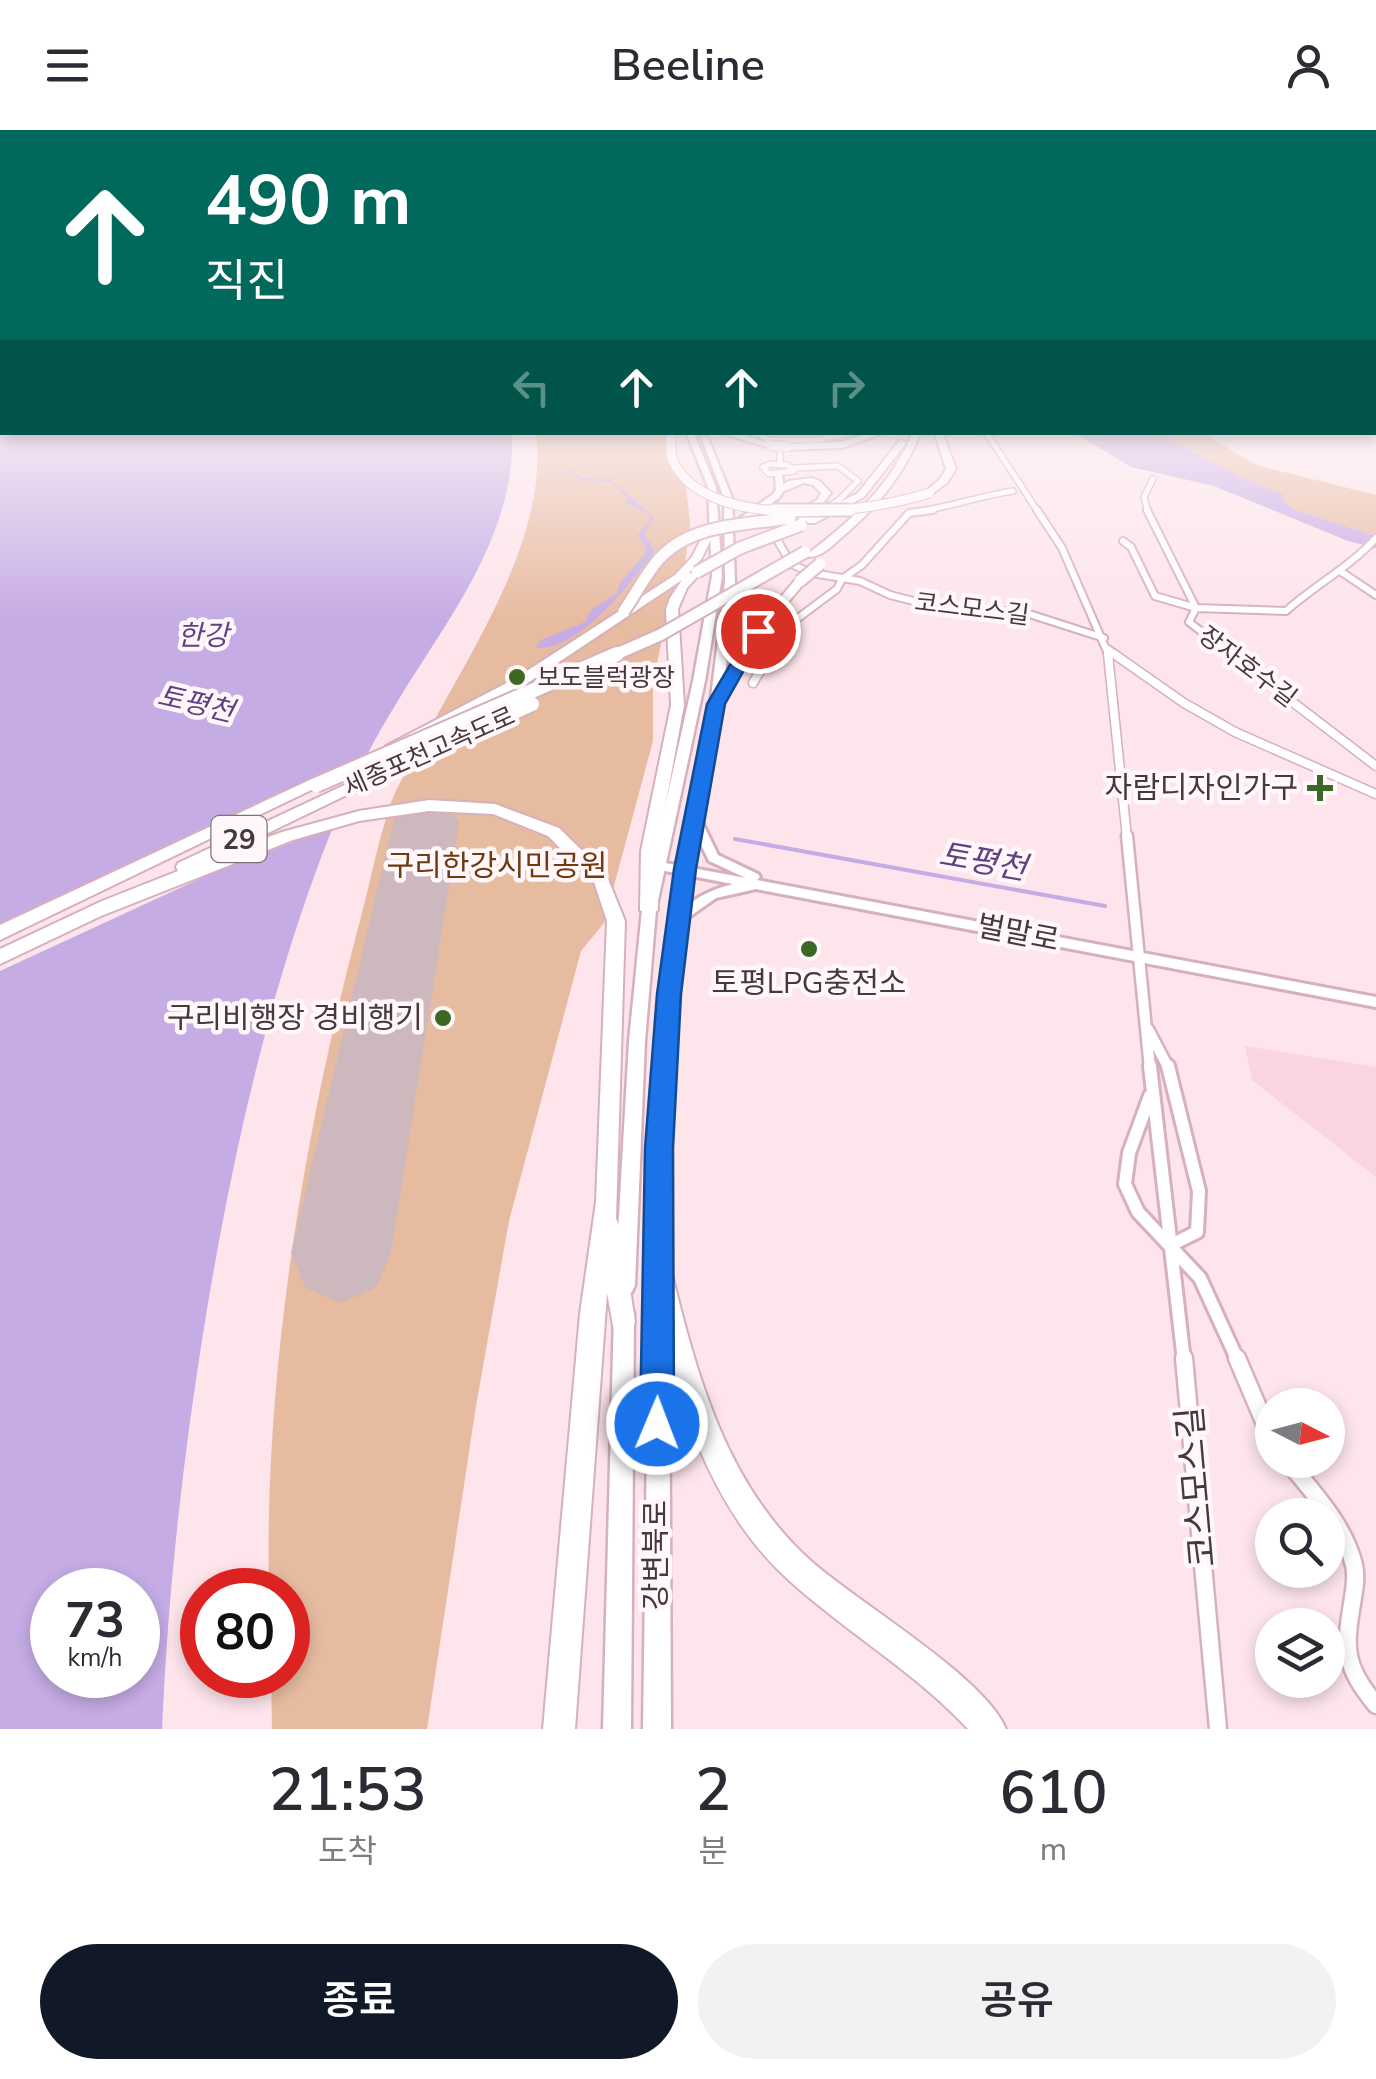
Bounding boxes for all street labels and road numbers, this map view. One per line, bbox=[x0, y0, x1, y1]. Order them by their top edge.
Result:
street label: 코스모스길 bbox=[913, 585, 1031, 633]
street label: 장자호수길 bbox=[1191, 619, 1304, 715]
street label: 세종포천고속도로 bbox=[338, 699, 520, 805]
road number: 29 bbox=[212, 816, 266, 862]
street label: 벌말로 bbox=[973, 905, 1062, 962]
street label: 코스모스길 bbox=[1166, 1405, 1227, 1569]
street label: 강변북로 bbox=[636, 1500, 677, 1610]

